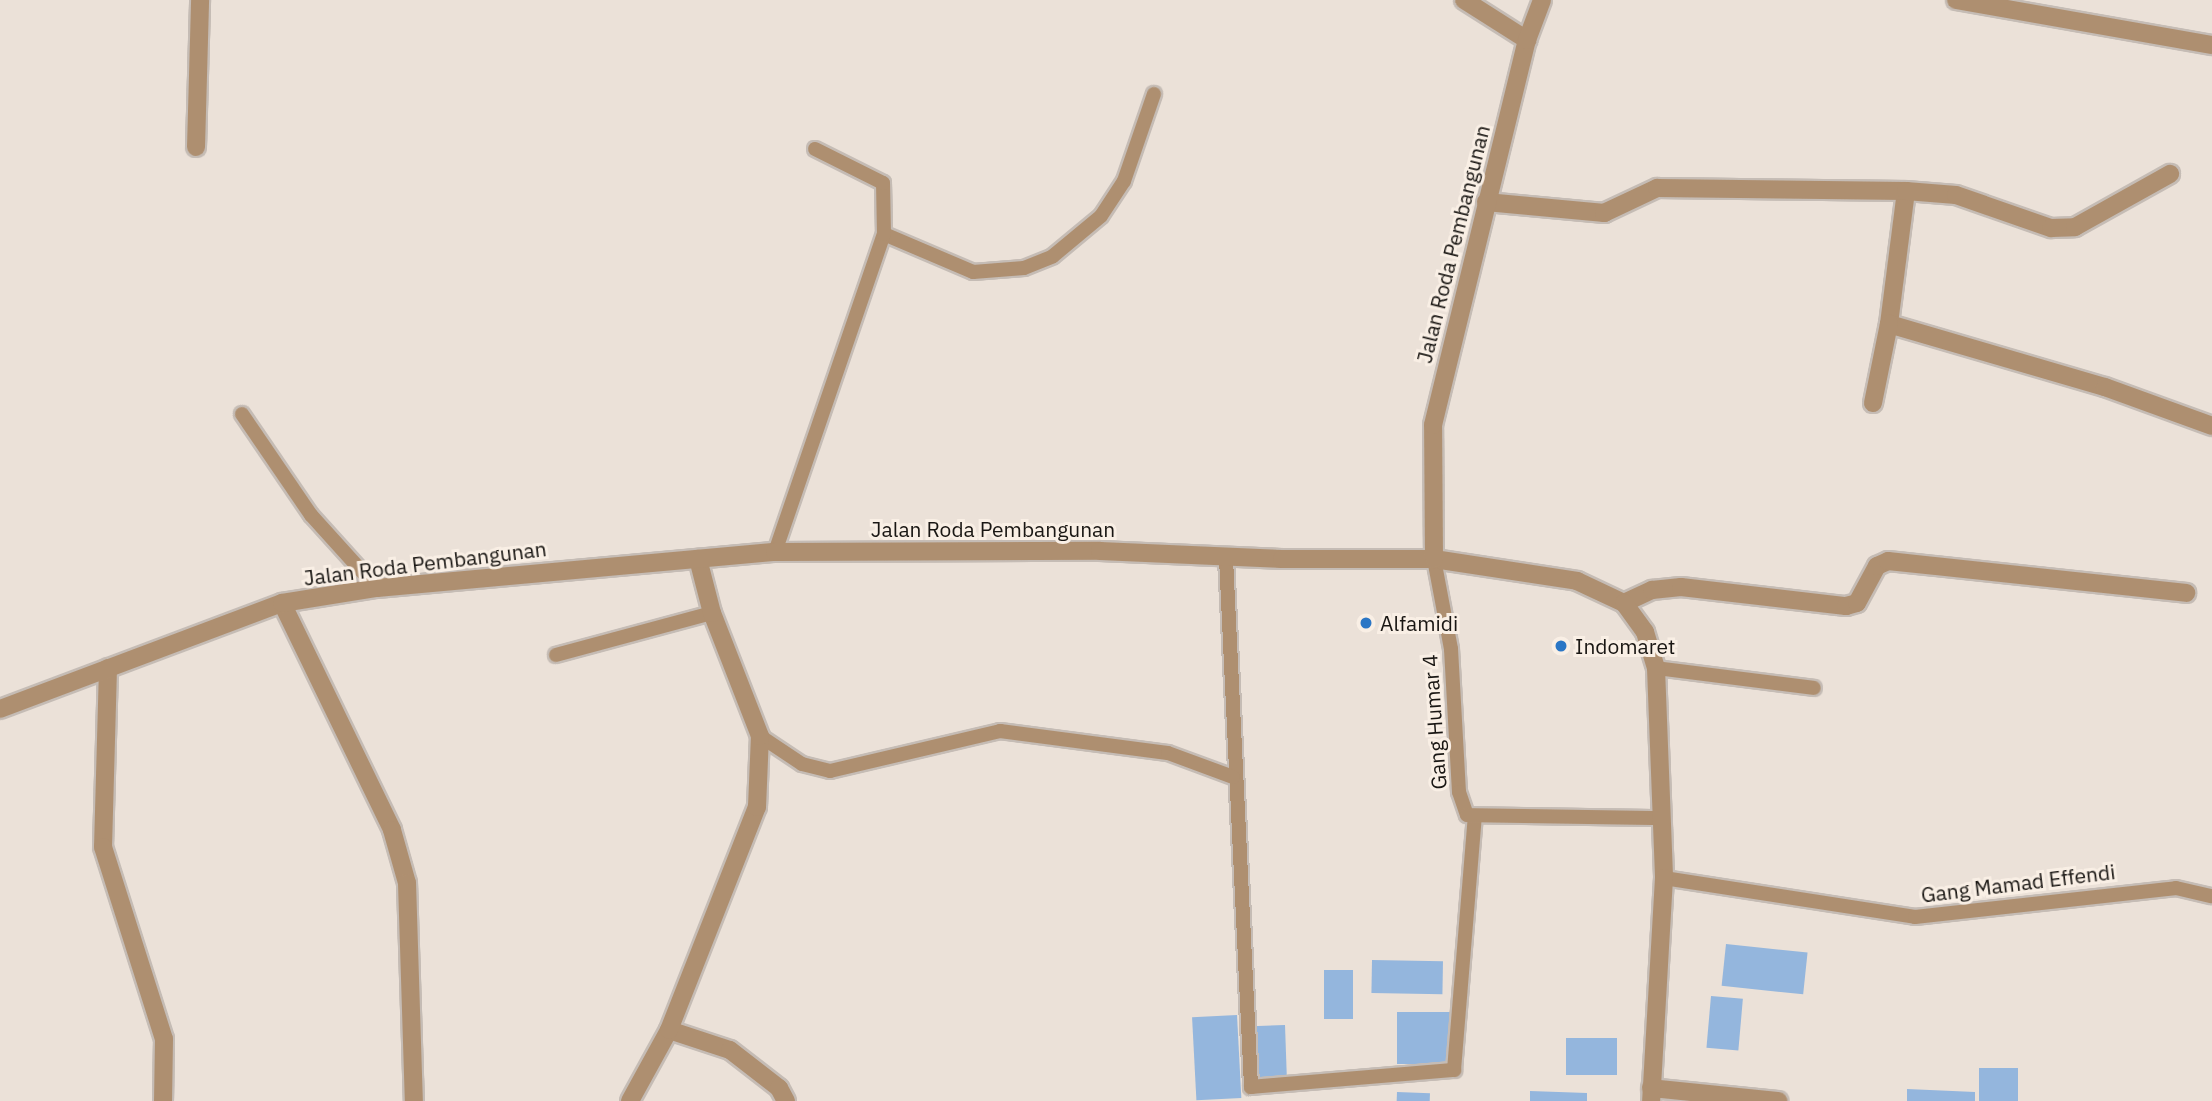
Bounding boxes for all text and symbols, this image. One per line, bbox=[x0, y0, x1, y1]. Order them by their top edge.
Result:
street label: Jalan Roda Pembangunan bbox=[1411, 122, 1495, 366]
street label: Jalan Roda Pembangunan bbox=[871, 516, 1115, 542]
street label: Jalan Roda Pembangunan bbox=[302, 536, 548, 590]
place label: Alfamidi bbox=[1380, 610, 1458, 636]
marker: Alfamidi bbox=[1358, 615, 1374, 631]
place label: Indomaret bbox=[1575, 633, 1675, 659]
marker: Indomaret bbox=[1553, 638, 1569, 654]
street label: Gang Humar 4 bbox=[1417, 654, 1451, 790]
street label: Gang Mamad Effendi bbox=[1920, 859, 2116, 907]

